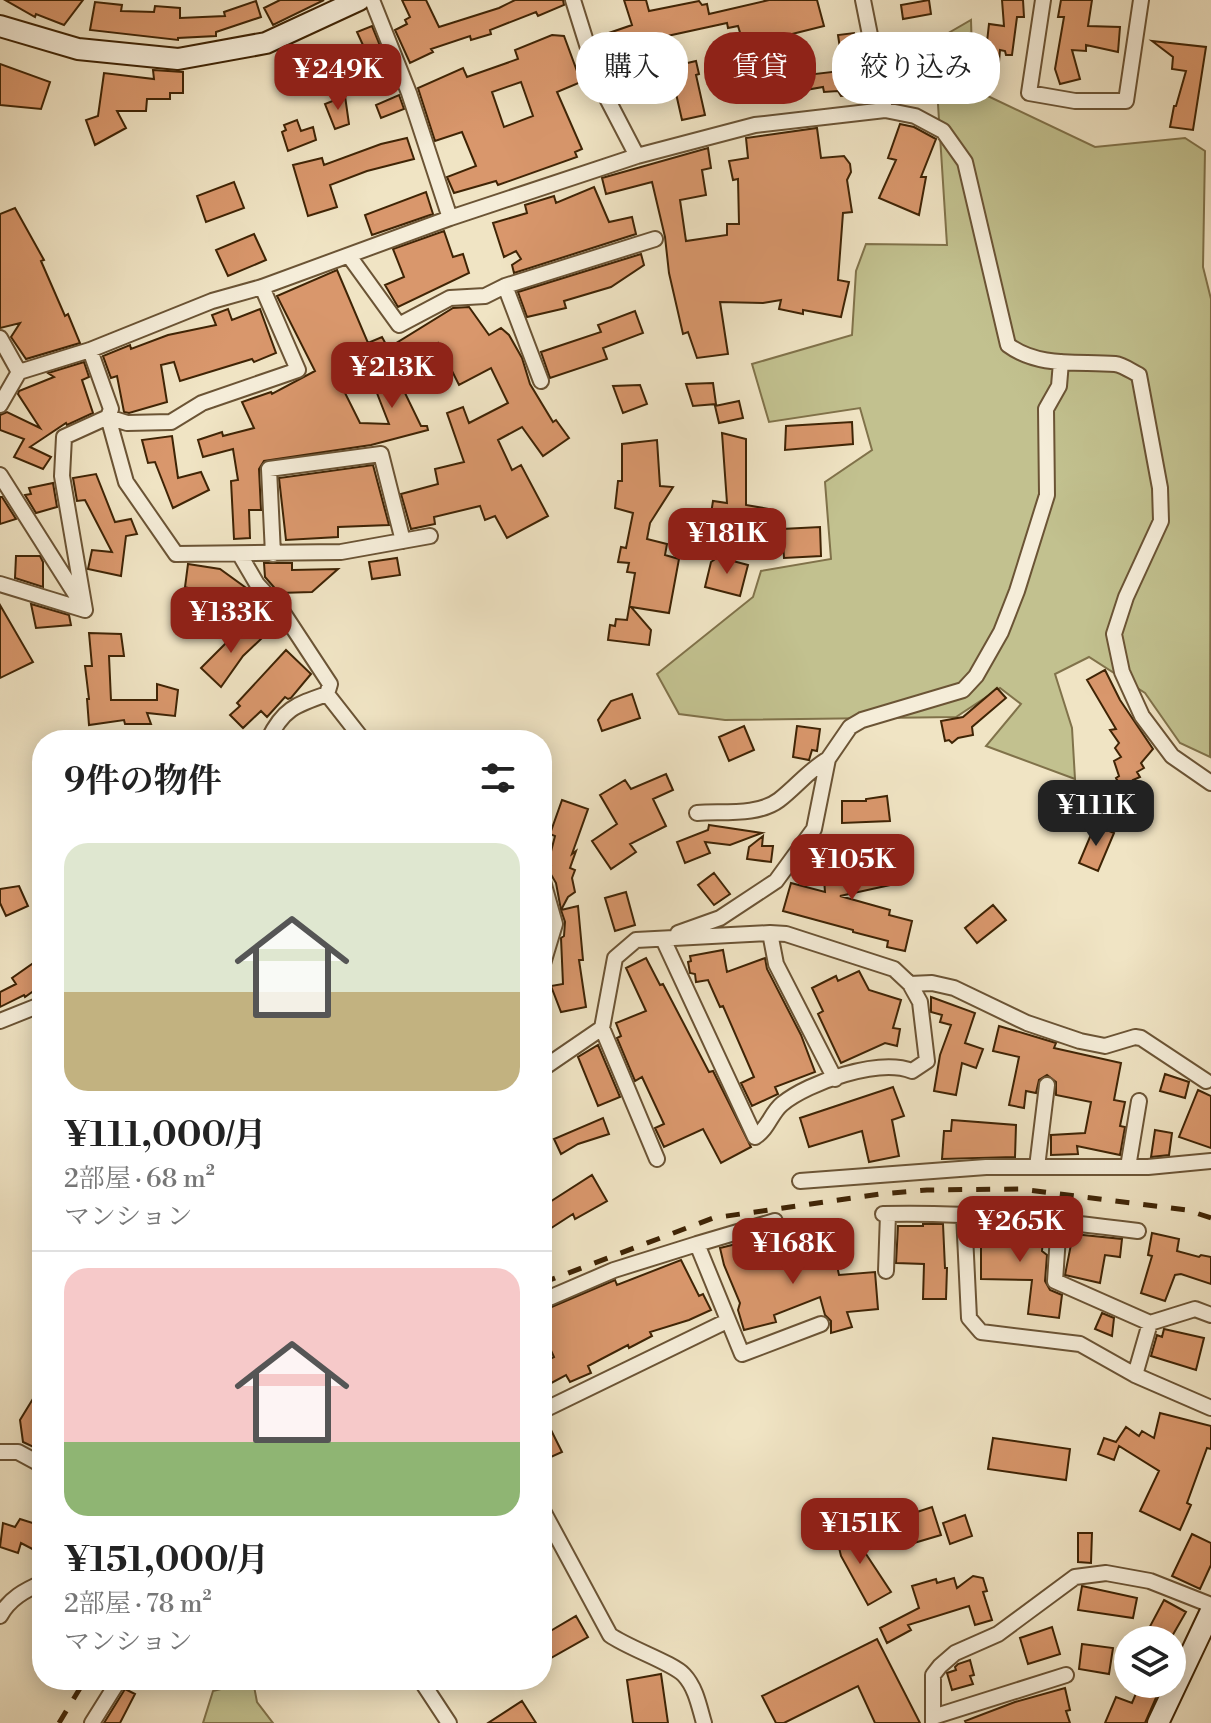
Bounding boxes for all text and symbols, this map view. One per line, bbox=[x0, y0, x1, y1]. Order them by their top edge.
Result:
chip: 購入 bbox=[576, 32, 688, 104]
chip: 賃貸 bbox=[704, 32, 816, 104]
chip: 絞り込み bbox=[832, 32, 1000, 104]
pin: ¥249K bbox=[282, 44, 394, 112]
text: ¥249K bbox=[292, 54, 384, 86]
pin: ¥213K bbox=[336, 342, 448, 410]
text: ¥213K bbox=[349, 352, 435, 384]
pin: ¥181K bbox=[671, 508, 783, 576]
text: ¥181K bbox=[686, 518, 768, 550]
pin: ¥133K bbox=[175, 587, 287, 655]
text: ¥133K bbox=[189, 597, 273, 629]
icon: filters bbox=[476, 756, 520, 800]
text: 9件の物件 bbox=[64, 761, 221, 803]
pin: ¥111K bbox=[1040, 780, 1152, 848]
text: ¥111K bbox=[1056, 790, 1136, 822]
pin: ¥105K bbox=[796, 834, 908, 902]
text: ¥105K bbox=[808, 844, 896, 876]
icon: home bbox=[220, 895, 364, 1039]
text: ¥111,000/月 bbox=[64, 1115, 267, 1157]
text: 2部屋 · 68 m² bbox=[64, 1163, 215, 1195]
pin: ¥265K bbox=[964, 1196, 1076, 1264]
text: マンション bbox=[64, 1201, 193, 1233]
text: ¥265K bbox=[975, 1206, 1065, 1238]
pin: ¥168K bbox=[737, 1218, 849, 1286]
text: ¥168K bbox=[750, 1228, 836, 1260]
icon: home bbox=[220, 1320, 364, 1464]
pin: ¥151K bbox=[804, 1498, 916, 1566]
text: ¥151K bbox=[819, 1508, 901, 1540]
text: ¥151,000/月 bbox=[64, 1540, 269, 1582]
text: 2部屋 · 78 m² bbox=[64, 1588, 212, 1620]
text: マンション bbox=[64, 1626, 193, 1658]
map controls bbox=[1114, 1626, 1186, 1698]
button: layers bbox=[1114, 1626, 1186, 1698]

